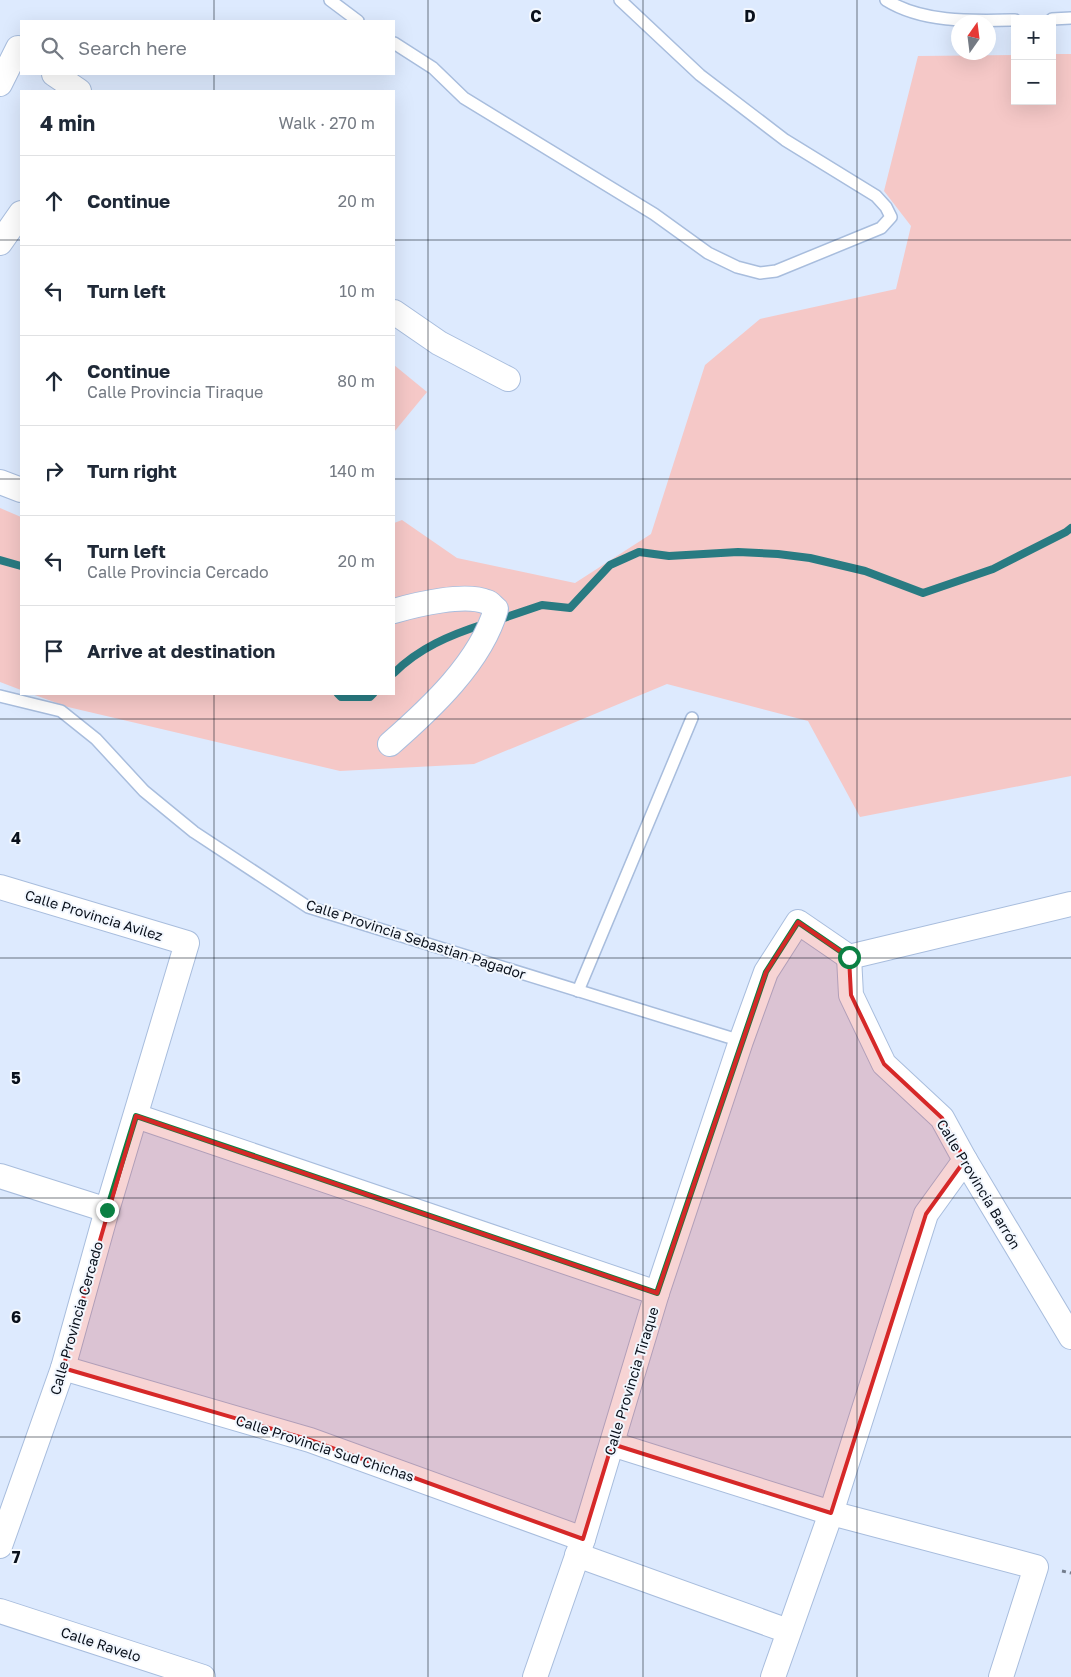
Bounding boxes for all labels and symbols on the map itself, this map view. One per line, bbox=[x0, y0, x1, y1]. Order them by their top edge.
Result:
text: C bbox=[530, 6, 542, 26]
text: D bbox=[744, 6, 756, 26]
north arrow bbox=[951, 15, 996, 60]
text: 4 bbox=[11, 828, 21, 848]
street label: Calle Provincia Avilez bbox=[23, 886, 165, 944]
street label: Calle Provincia Sebastian Pagador bbox=[304, 895, 528, 983]
route start bbox=[838, 946, 861, 969]
text: 5 bbox=[11, 1068, 21, 1088]
street label: Calle Provincia Barrón bbox=[933, 1116, 1025, 1252]
route end bbox=[96, 1199, 119, 1222]
street label: Calle Provincia Cercado bbox=[46, 1239, 106, 1397]
street label: Calle Provincia Tiraque bbox=[600, 1305, 662, 1457]
text: 6 bbox=[11, 1307, 21, 1327]
street label: Calle Provincia Sud Chichas bbox=[234, 1411, 416, 1485]
text: 7 bbox=[12, 1547, 21, 1567]
street label: Calle Ravelo bbox=[59, 1623, 143, 1665]

